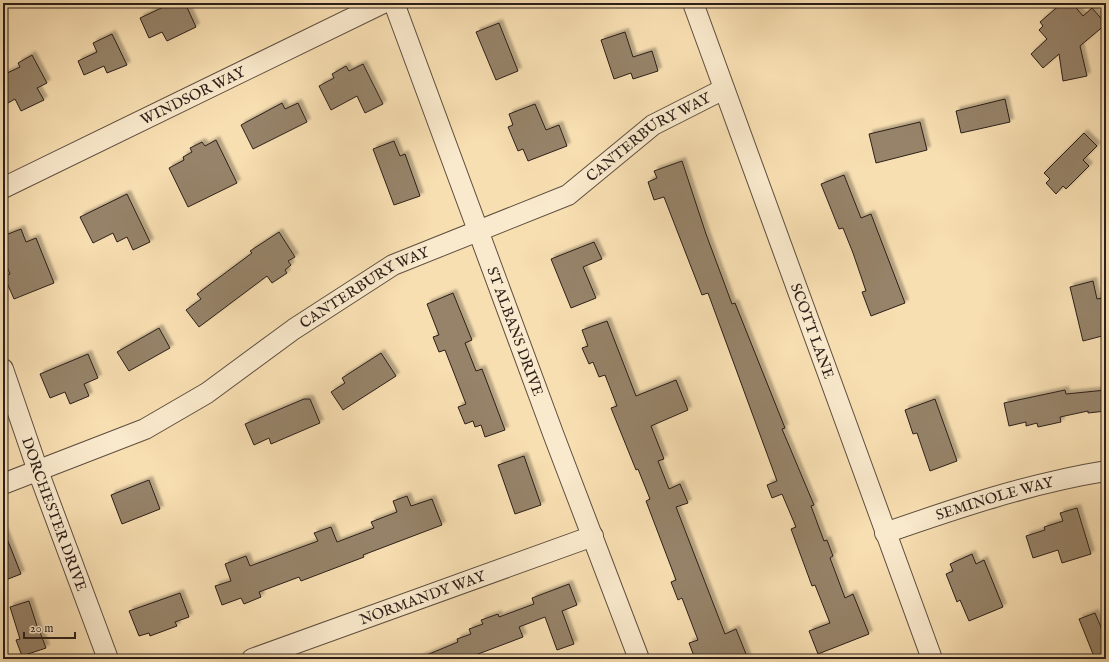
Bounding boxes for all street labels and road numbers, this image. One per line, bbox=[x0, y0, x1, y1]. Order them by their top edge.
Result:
street label: WINDSOR WAY bbox=[137, 62, 249, 130]
street label: CANTERBURY WAY bbox=[582, 88, 715, 186]
street label: CANTERBURY WAY bbox=[296, 242, 433, 333]
street label: ST ALBANS DRIVE bbox=[482, 264, 547, 399]
street label: SCOTT LANE bbox=[786, 281, 838, 382]
street label: DORCHESTER DRIVE bbox=[17, 435, 91, 594]
street label: SEMINOLE WAY bbox=[933, 473, 1056, 525]
street label: NORMANDY WAY bbox=[357, 566, 489, 629]

